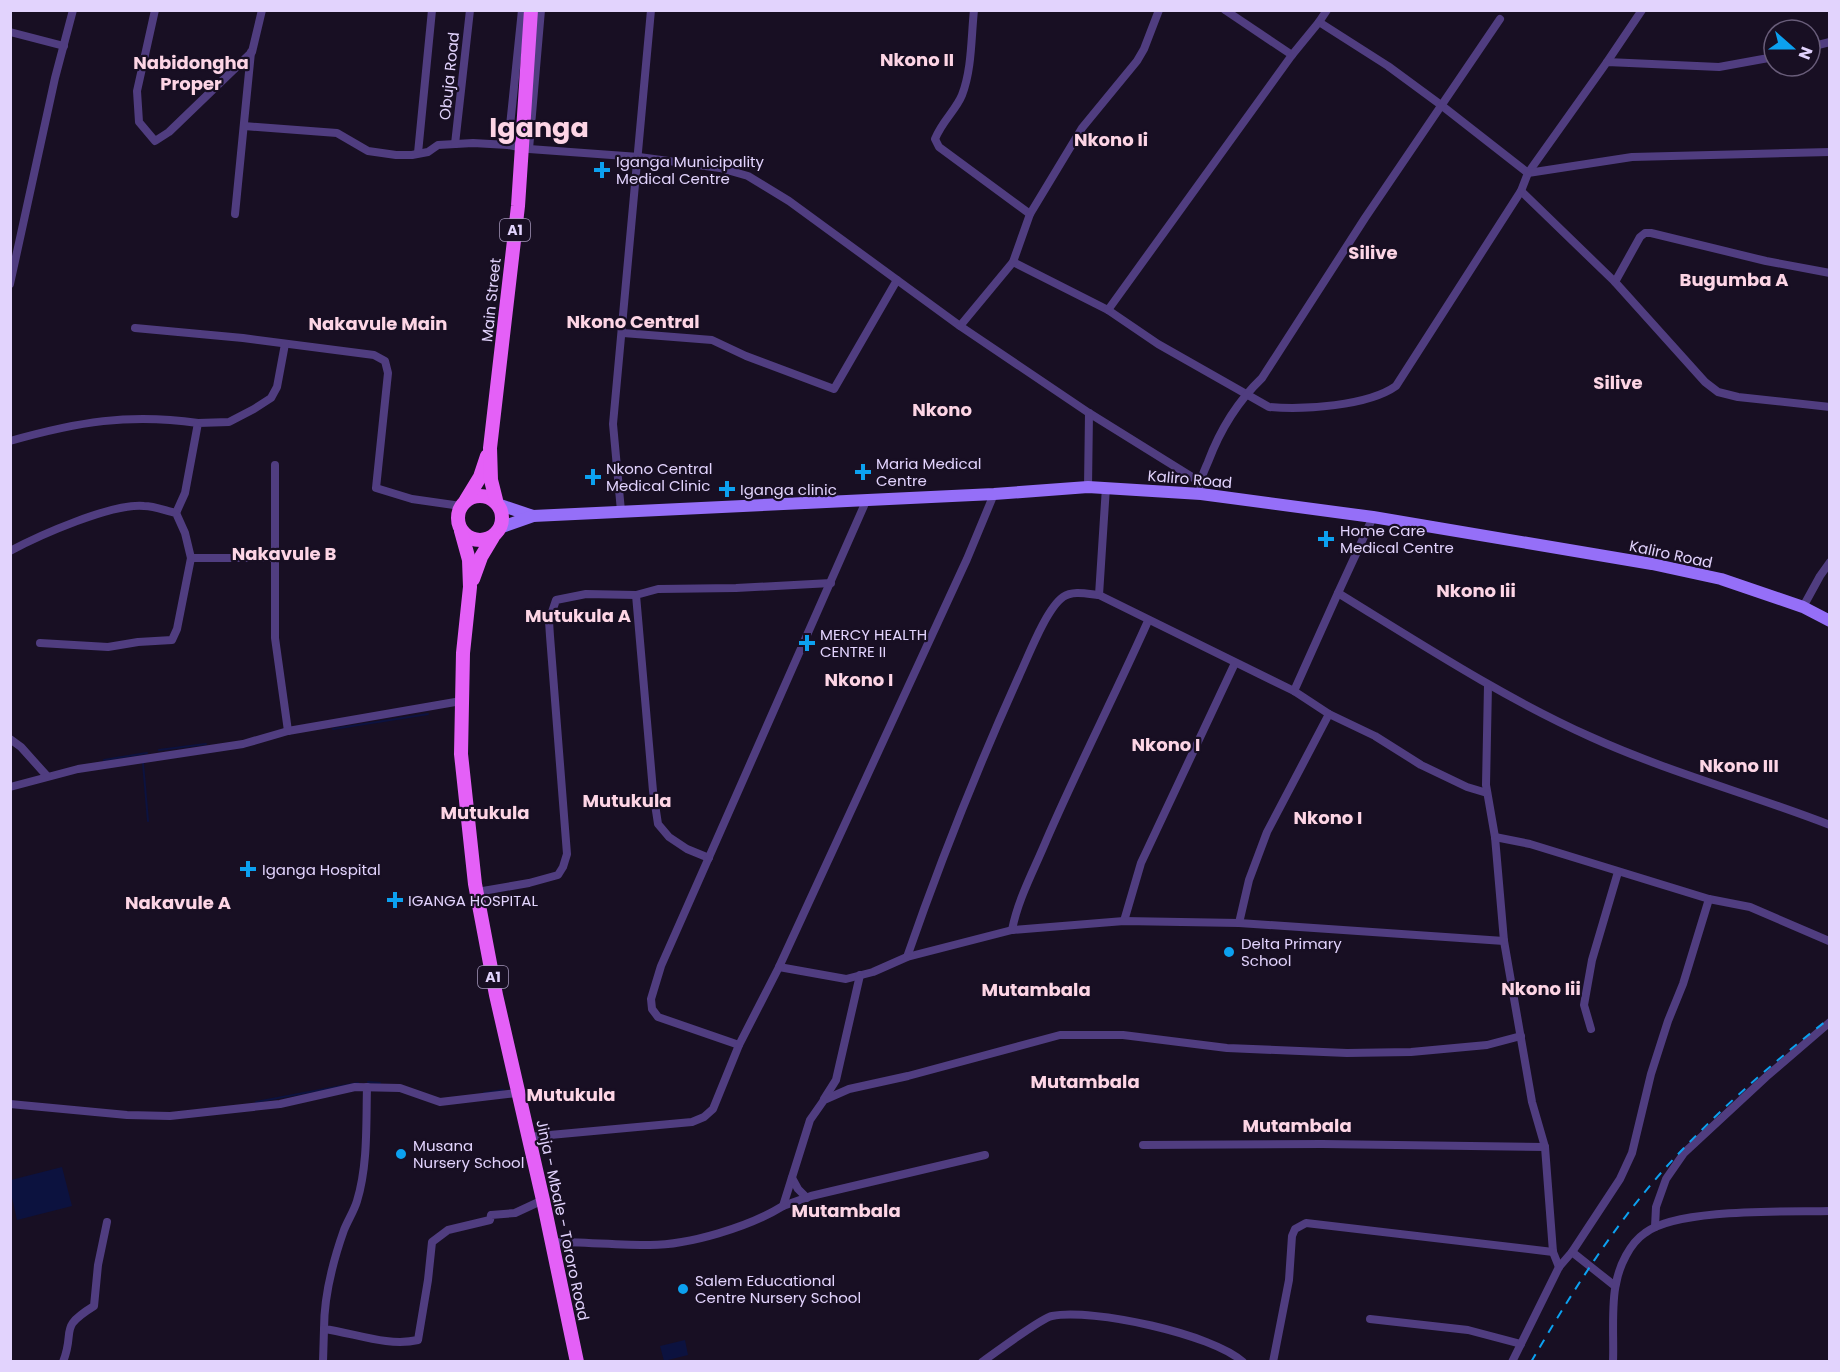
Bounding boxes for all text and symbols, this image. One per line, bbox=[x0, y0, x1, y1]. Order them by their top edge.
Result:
north arrow bbox=[1762, 18, 1822, 78]
street label: Obuja Road bbox=[434, 31, 464, 121]
text: N bbox=[1793, 43, 1818, 63]
district label: Nkono II bbox=[880, 47, 954, 72]
district label: Nabidongha Proper bbox=[133, 50, 249, 96]
district label: Iganga bbox=[489, 109, 589, 146]
district label: Nkono Ii bbox=[1074, 127, 1148, 152]
place label: Iganga Municipality Medical Centre bbox=[616, 151, 765, 189]
marker: Iganga Municipality Medical Centre bbox=[593, 161, 611, 179]
road number: A1 bbox=[500, 219, 530, 241]
district label: Silive bbox=[1348, 240, 1398, 265]
street label: Main Street bbox=[476, 257, 506, 343]
district label: Bugumba A bbox=[1680, 267, 1788, 292]
district label: Nkono Central bbox=[566, 309, 700, 334]
district label: Nakavule Main bbox=[309, 311, 447, 336]
district label: Silive bbox=[1593, 370, 1643, 395]
district label: Nkono bbox=[912, 397, 972, 422]
place label: Maria Medical Centre bbox=[876, 453, 981, 491]
place label: Nkono Central Medical Clinic bbox=[606, 458, 712, 496]
marker: Maria Medical Centre bbox=[854, 463, 872, 481]
street label: Kaliro Road bbox=[1147, 465, 1233, 493]
marker: Nkono Central Medical Clinic bbox=[584, 468, 602, 486]
place label: Iganga clinic bbox=[740, 479, 837, 500]
marker: Iganga clinic bbox=[718, 480, 736, 498]
place label: Home Care Medical Centre bbox=[1340, 520, 1454, 558]
marker: Home Care Medical Centre bbox=[1317, 530, 1335, 548]
street label: Kaliro Road bbox=[1627, 535, 1715, 573]
district label: Nakavule B bbox=[232, 541, 336, 566]
district label: Nkono Iii bbox=[1436, 578, 1516, 603]
district label: Mutukula A bbox=[525, 603, 631, 628]
place label: MERCY HEALTH CENTRE II bbox=[820, 624, 927, 662]
marker: MERCY HEALTH CENTRE II bbox=[798, 634, 816, 652]
district label: Nkono I bbox=[825, 667, 893, 692]
district label: Nkono I bbox=[1132, 732, 1200, 757]
district label: Nkono III bbox=[1699, 753, 1779, 778]
district label: Mutukula bbox=[583, 788, 671, 813]
district label: Mutukula bbox=[441, 800, 529, 825]
district label: Nkono I bbox=[1294, 805, 1362, 830]
place label: Iganga Hospital bbox=[262, 859, 381, 880]
marker: Iganga Hospital bbox=[239, 860, 257, 878]
district label: Nakavule A bbox=[125, 890, 231, 915]
place label: IGANGA HOSPITAL bbox=[408, 890, 538, 911]
marker: IGANGA HOSPITAL bbox=[386, 891, 404, 909]
place label: Delta Primary School bbox=[1241, 933, 1342, 971]
marker: Delta Primary School bbox=[1222, 945, 1236, 959]
road number: A1 bbox=[478, 966, 508, 988]
district label: Nkono Iii bbox=[1501, 976, 1581, 1001]
district label: Mutambala bbox=[981, 977, 1091, 1002]
district label: Mutambala bbox=[1030, 1069, 1140, 1094]
district label: Mutukula bbox=[527, 1082, 615, 1107]
district label: Mutambala bbox=[1242, 1113, 1352, 1138]
street label: Jinja - Mbale - Tororo Road bbox=[531, 1118, 595, 1322]
place label: Musana Nursery School bbox=[413, 1135, 524, 1173]
marker: Musana Nursery School bbox=[394, 1147, 408, 1161]
district label: Mutambala bbox=[791, 1198, 901, 1223]
place label: Salem Educational Centre Nursery School bbox=[695, 1270, 861, 1308]
marker: Salem Educational Centre Nursery School bbox=[676, 1282, 690, 1296]

